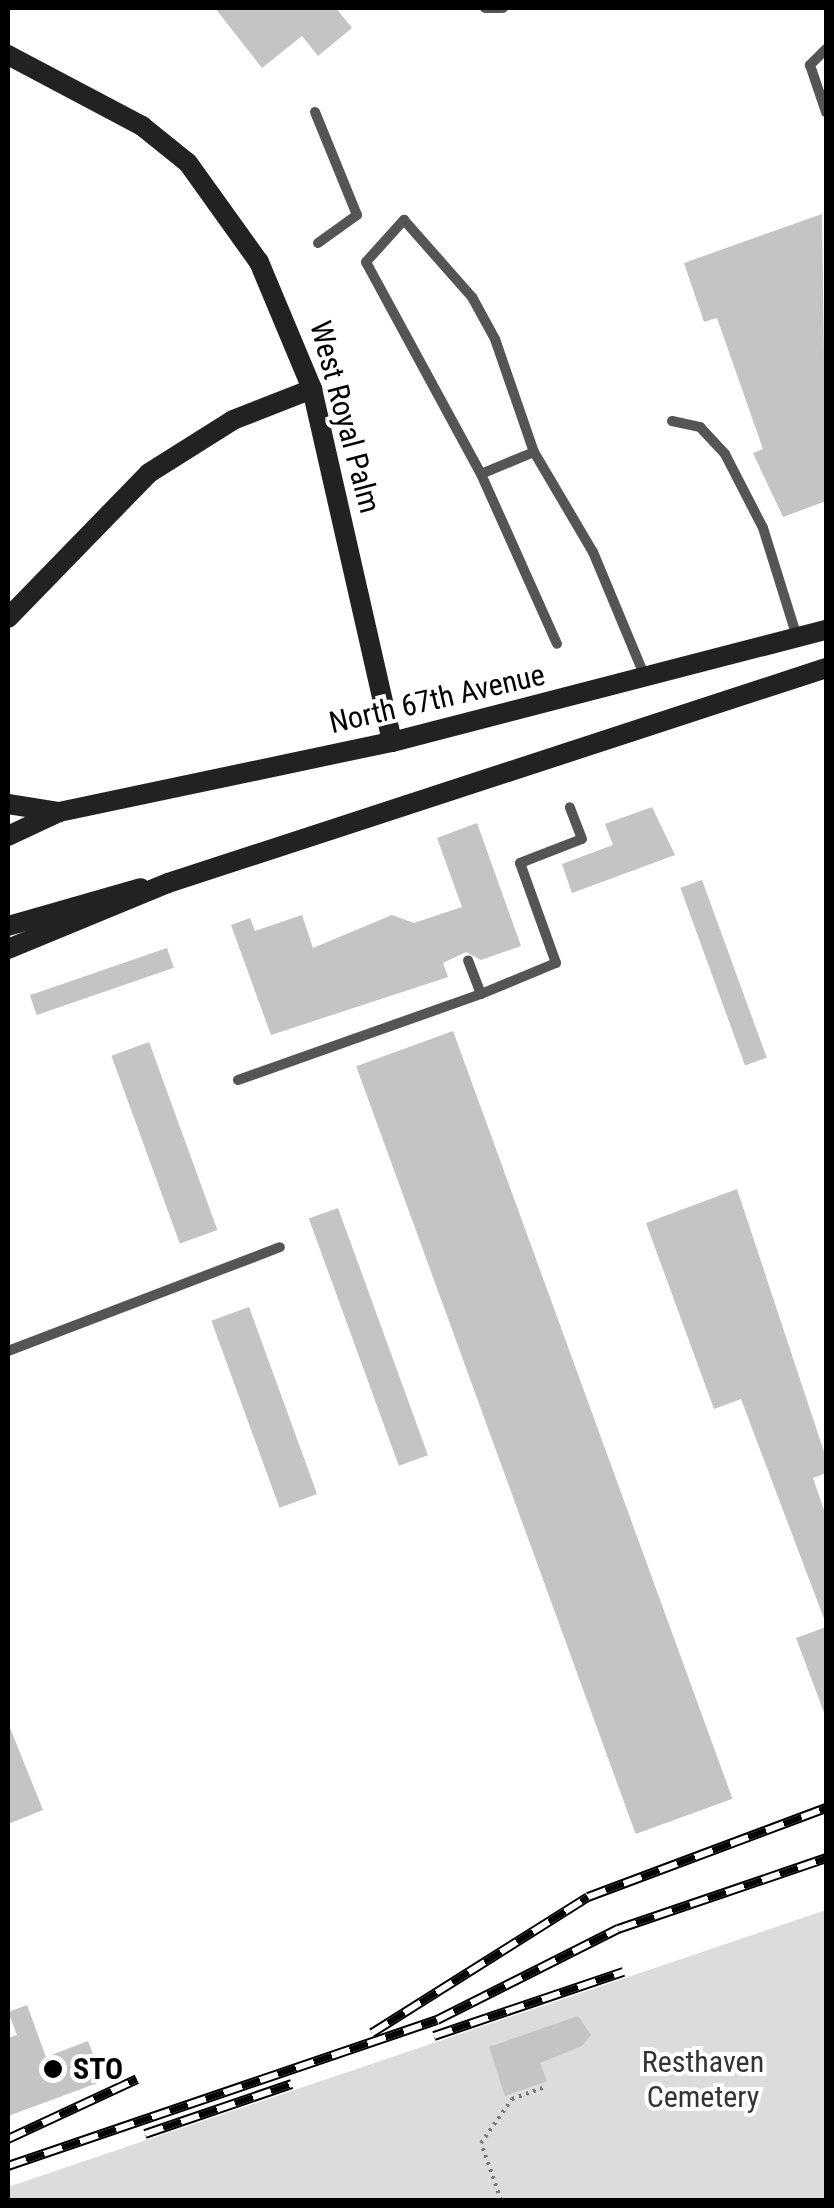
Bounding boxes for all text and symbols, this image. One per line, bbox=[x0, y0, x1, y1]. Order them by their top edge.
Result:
street label: West Royal Palm bbox=[302, 317, 388, 517]
street label: North 67th Avenue bbox=[326, 657, 548, 741]
park label: Resthaven Cemetery bbox=[642, 2044, 764, 2114]
place label: STO bbox=[73, 2051, 123, 2087]
marker: STO bbox=[42, 2058, 64, 2080]

